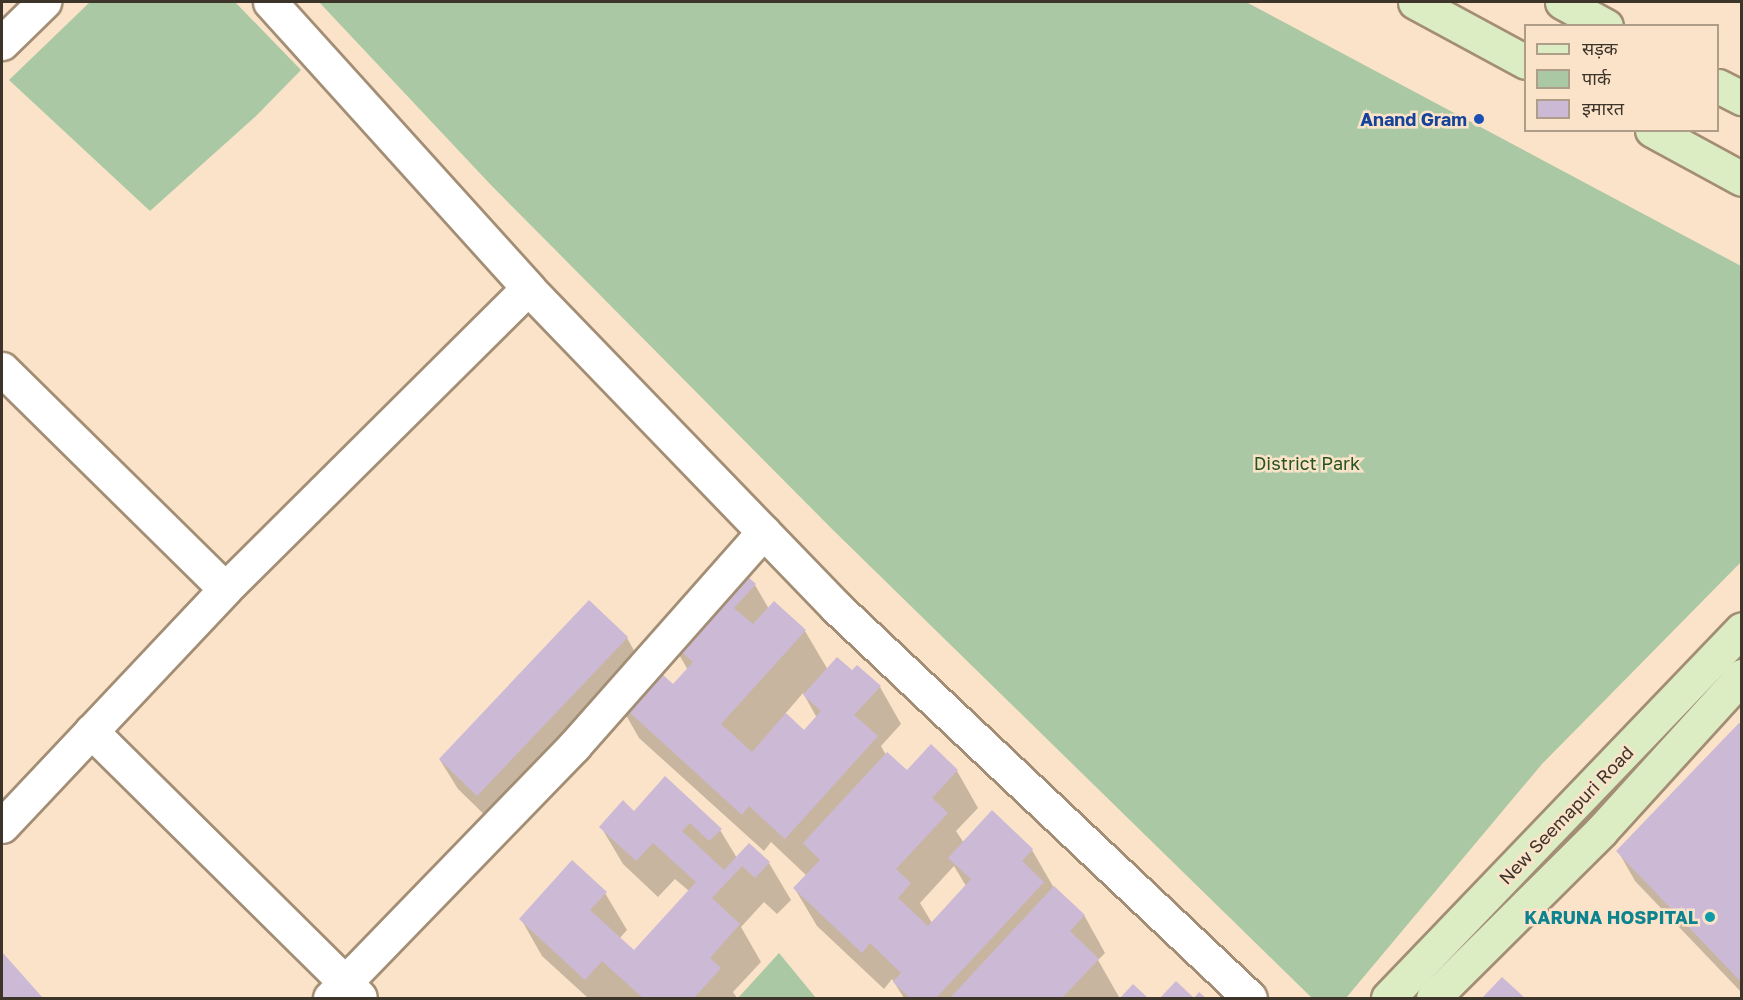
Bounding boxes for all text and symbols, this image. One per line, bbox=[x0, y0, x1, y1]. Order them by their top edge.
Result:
legend bbox=[1524, 24, 1719, 132]
text: सड़क bbox=[1582, 37, 1618, 59]
text: पार्क bbox=[1582, 67, 1611, 89]
text: इमारत bbox=[1582, 97, 1624, 119]
place label: Anand Gram bbox=[1360, 108, 1467, 130]
marker: Anand Gram bbox=[1472, 112, 1486, 126]
park label: District Park bbox=[1254, 452, 1360, 474]
street label: New Seemapuri Road bbox=[1494, 741, 1638, 889]
place label: KARUNA HOSPITAL bbox=[1524, 906, 1698, 928]
marker: KARUNA HOSPITAL bbox=[1703, 910, 1717, 924]

